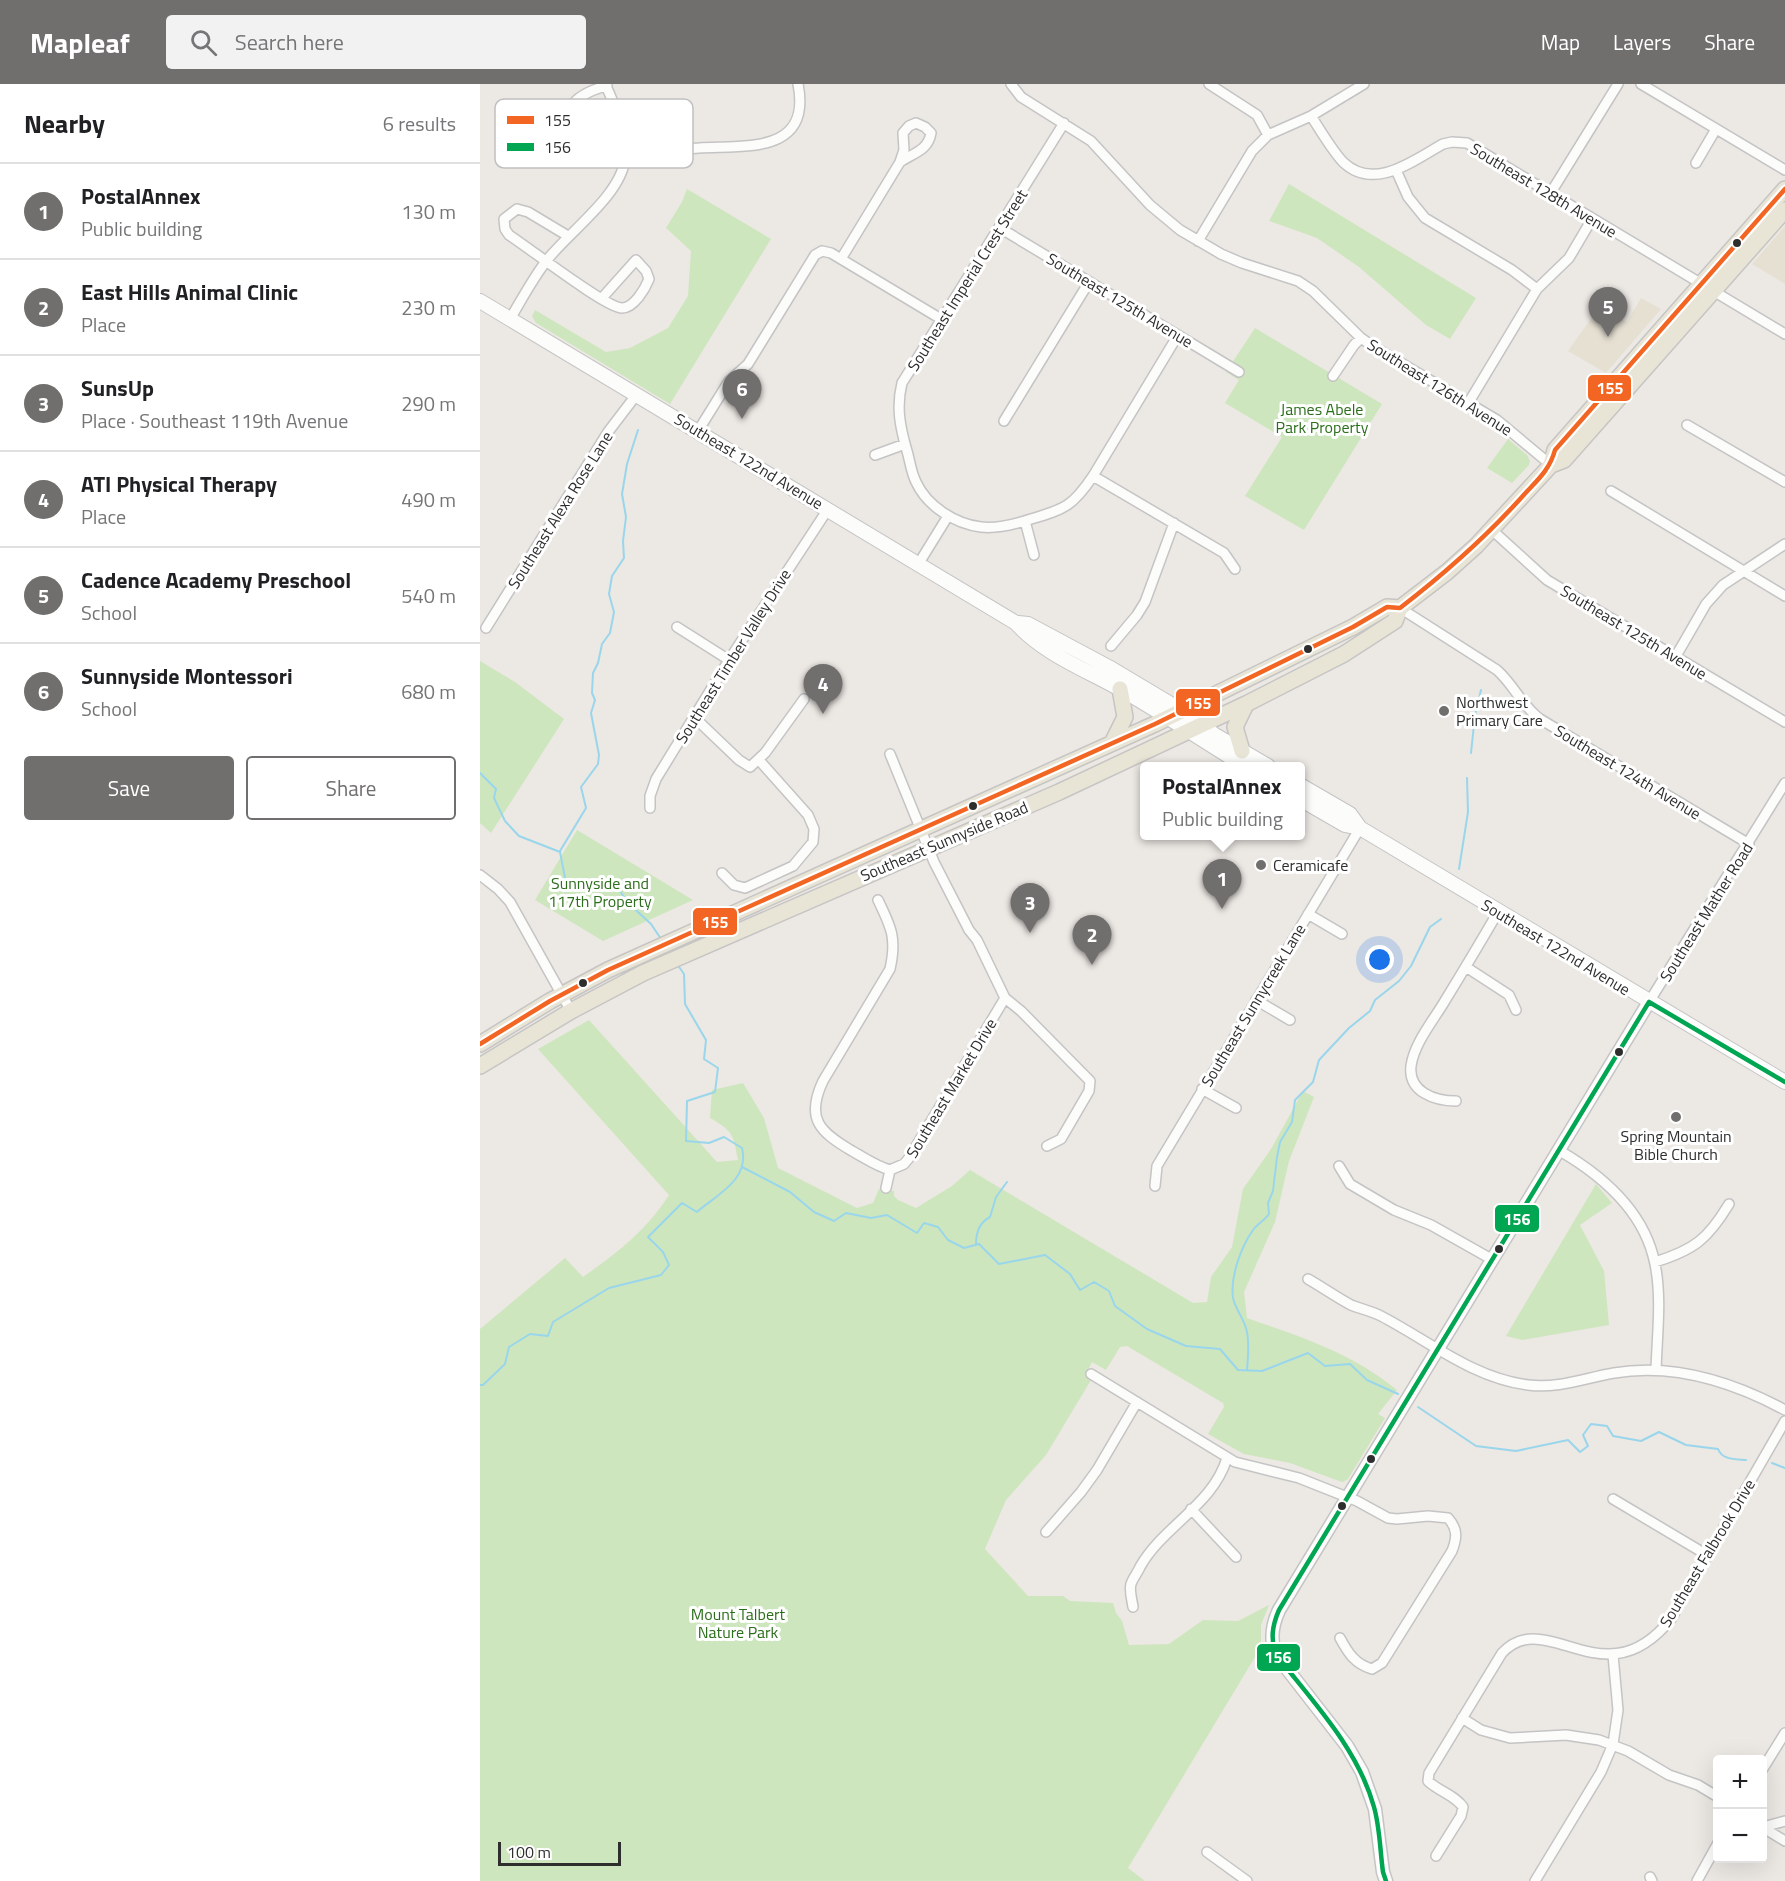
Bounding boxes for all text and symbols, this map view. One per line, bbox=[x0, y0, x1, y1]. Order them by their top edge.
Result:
search box bbox=[166, 15, 586, 69]
text: Mapleaf bbox=[30, 21, 130, 64]
text: Search here bbox=[235, 25, 344, 59]
icon: search bbox=[187, 26, 220, 59]
text: Map bbox=[1541, 26, 1580, 58]
text: Layers bbox=[1613, 26, 1671, 58]
text: Share bbox=[1704, 26, 1755, 58]
legend bbox=[495, 99, 693, 168]
text: Nearby bbox=[24, 104, 105, 143]
text: 6 results bbox=[383, 108, 456, 139]
text: 155 bbox=[544, 108, 571, 132]
text: 156 bbox=[544, 135, 571, 159]
street label: Southeast 128th Avenue bbox=[1466, 137, 1622, 243]
text: PostalAnnex bbox=[81, 179, 200, 213]
street label: Southeast Imperial Crest Street bbox=[901, 184, 1033, 376]
text: 1 bbox=[38, 196, 49, 227]
text: 130 m bbox=[401, 196, 456, 227]
text: Public building bbox=[81, 213, 202, 244]
unlabelled marker bbox=[1731, 237, 1743, 249]
street label: Southeast 125th Avenue bbox=[1042, 247, 1198, 353]
text: East Hills Animal Clinic bbox=[81, 275, 298, 309]
pin: 5 bbox=[1588, 288, 1628, 337]
text: 2 bbox=[38, 292, 49, 323]
text: 230 m bbox=[401, 292, 456, 323]
text: Place bbox=[81, 309, 126, 340]
street label: Southeast 126th Avenue bbox=[1363, 333, 1517, 441]
pin: 6 bbox=[722, 370, 762, 419]
text: SunsUp bbox=[81, 371, 154, 405]
line badge: 155 bbox=[1587, 374, 1632, 402]
text: 155 bbox=[1597, 376, 1623, 400]
text: 3 bbox=[38, 388, 49, 419]
text: 290 m bbox=[401, 388, 456, 419]
park label: James Abele Park Property bbox=[1276, 397, 1369, 439]
text: Place · Southeast 119th Avenue bbox=[81, 405, 348, 436]
street label: Southeast 122nd Avenue bbox=[670, 407, 828, 515]
street label: Southeast Alexa Rose Lane bbox=[502, 426, 618, 594]
text: ATI Physical Therapy bbox=[81, 467, 277, 501]
text: 4 bbox=[38, 484, 49, 515]
text: 490 m bbox=[401, 484, 456, 515]
text: Place bbox=[81, 501, 126, 532]
text: Cadence Academy Preschool bbox=[81, 563, 351, 597]
street label: Southeast Timber Valley Drive bbox=[669, 564, 797, 748]
street label: Southeast 125th Avenue bbox=[1556, 579, 1712, 685]
text: 5 bbox=[38, 580, 49, 611]
text: 540 m bbox=[401, 580, 456, 611]
text: School bbox=[81, 597, 137, 628]
unlabelled marker bbox=[1302, 643, 1314, 655]
text: Sunnyside Montessori bbox=[81, 659, 293, 693]
pin: 4 bbox=[804, 664, 842, 714]
text: 6 bbox=[38, 676, 49, 707]
text: 680 m bbox=[401, 676, 456, 707]
line badge: 155 bbox=[1175, 688, 1221, 717]
place label: Northwest Primary Care bbox=[1456, 690, 1543, 732]
text: 155 bbox=[1185, 691, 1211, 715]
text: School bbox=[81, 693, 137, 724]
marker: Northwest Primary Care bbox=[1437, 704, 1451, 718]
street label: Southeast 124th Avenue bbox=[1550, 719, 1706, 825]
button: Save bbox=[24, 756, 234, 820]
button: Share bbox=[246, 756, 456, 820]
popup bbox=[1140, 762, 1305, 840]
text: PostalAnnex bbox=[1162, 769, 1281, 803]
street label: Southeast Sunnyside Road bbox=[856, 795, 1032, 887]
unlabelled marker bbox=[967, 800, 979, 812]
text: Public building bbox=[1162, 803, 1283, 834]
street label: Southeast Mather Road bbox=[1653, 838, 1759, 986]
place label: Ceramicafe bbox=[1273, 853, 1348, 877]
marker: Ceramicafe bbox=[1254, 858, 1268, 872]
pin: 1 bbox=[1202, 860, 1242, 909]
park label: Sunnyside and 117th Property bbox=[548, 871, 652, 913]
pin: 3 bbox=[1010, 884, 1050, 933]
street label: Southeast 122nd Avenue bbox=[1477, 893, 1635, 1001]
line badge: 155 bbox=[692, 907, 738, 936]
text: 155 bbox=[702, 910, 728, 934]
pin: 2 bbox=[1072, 916, 1112, 965]
street label: Southeast Sunnycreek Lane bbox=[1195, 919, 1311, 1091]
your location bbox=[1365, 945, 1394, 974]
unlabelled marker bbox=[577, 977, 589, 989]
street label: Southeast Market Drive bbox=[900, 1014, 1002, 1162]
unlabelled marker bbox=[1613, 1046, 1625, 1058]
marker: Spring Mountain Bible Church bbox=[1669, 1110, 1683, 1124]
place label: Spring Mountain Bible Church bbox=[1620, 1124, 1732, 1166]
line badge: 156 bbox=[1494, 1204, 1540, 1233]
text: 156 bbox=[1504, 1207, 1530, 1231]
unlabelled marker bbox=[1493, 1243, 1505, 1255]
unlabelled marker bbox=[1365, 1453, 1377, 1465]
street label: Southeast Falbrook Drive bbox=[1653, 1474, 1761, 1632]
unlabelled marker bbox=[1336, 1500, 1348, 1512]
park label: Mount Talbert Nature Park bbox=[691, 1602, 786, 1644]
line badge: 156 bbox=[1256, 1643, 1301, 1672]
text: 156 bbox=[1265, 1645, 1291, 1669]
map controls bbox=[1713, 1755, 1767, 1863]
button: + bbox=[1713, 1755, 1767, 1809]
button: − bbox=[1713, 1809, 1767, 1863]
scale bar bbox=[498, 1839, 621, 1866]
text: 100 m bbox=[507, 1840, 551, 1864]

